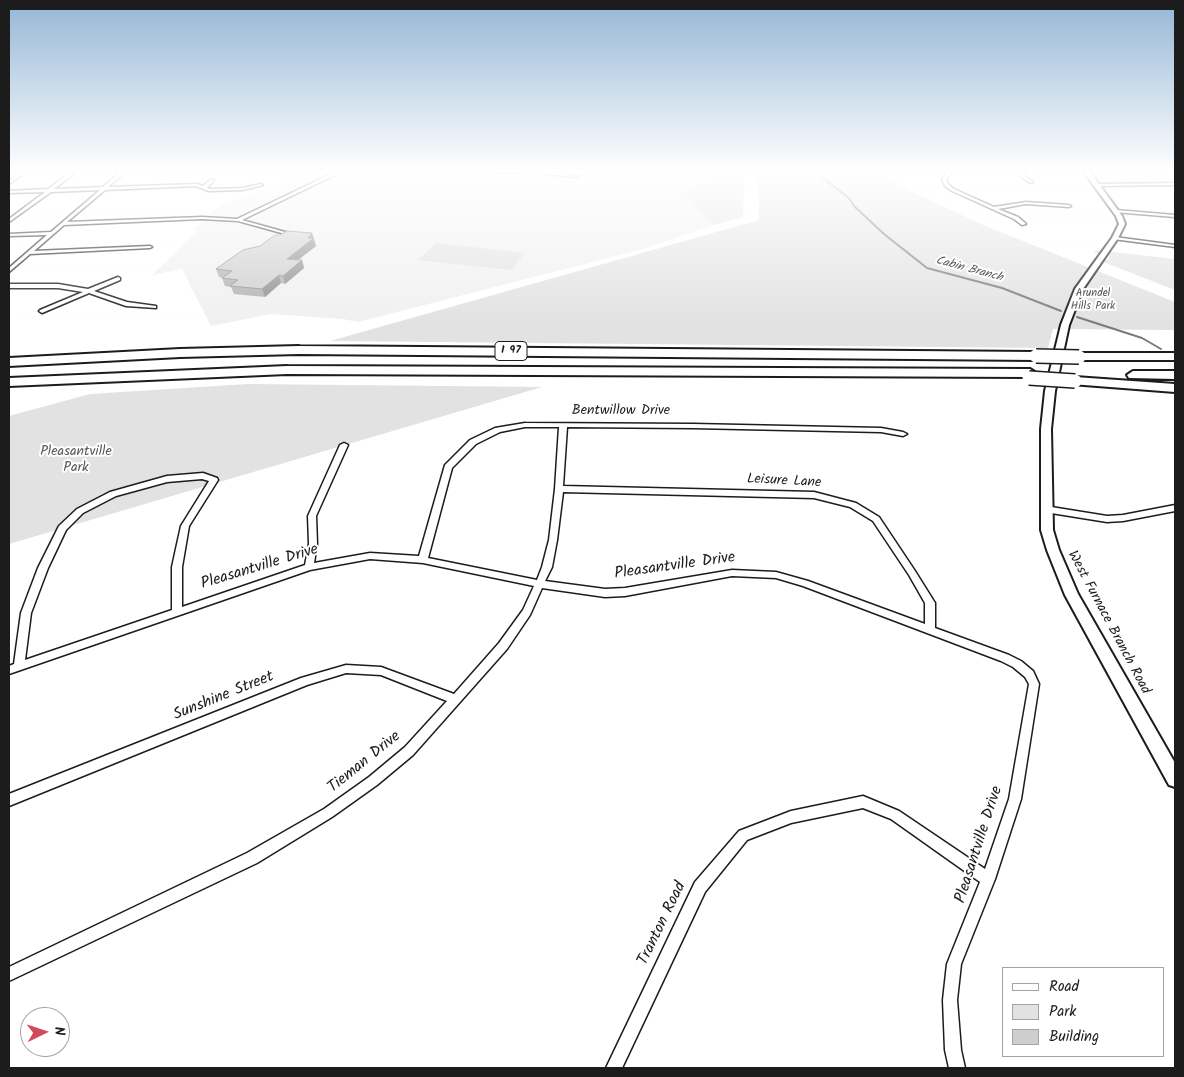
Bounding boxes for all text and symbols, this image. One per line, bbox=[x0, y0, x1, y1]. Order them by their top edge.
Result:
water label: Cabin Branch bbox=[934, 254, 1004, 286]
park label: Arundel Hills Park bbox=[1071, 287, 1115, 313]
road number: I 97 bbox=[495, 342, 527, 361]
street label: Bentwillow Drive bbox=[572, 404, 670, 420]
park label: Pleasantville Park bbox=[40, 445, 112, 478]
street label: Leisure Lane bbox=[746, 472, 822, 492]
street label: Pleasantville Drive bbox=[199, 541, 321, 595]
street label: West Furnace Branch Road bbox=[1063, 548, 1153, 698]
street label: Pleasantville Drive bbox=[613, 549, 737, 585]
street label: Sunshine Street bbox=[171, 668, 277, 726]
street label: Tieman Drive bbox=[325, 728, 405, 798]
street label: Pleasantville Drive bbox=[952, 784, 1008, 906]
street label: Tranton Road bbox=[635, 879, 691, 969]
legend bbox=[1002, 967, 1164, 1057]
text: Road bbox=[1049, 975, 1079, 999]
text: Park bbox=[1049, 1000, 1076, 1024]
north arrow bbox=[20, 1007, 70, 1057]
text: Building bbox=[1049, 1025, 1099, 1049]
text: N bbox=[48, 1026, 70, 1036]

